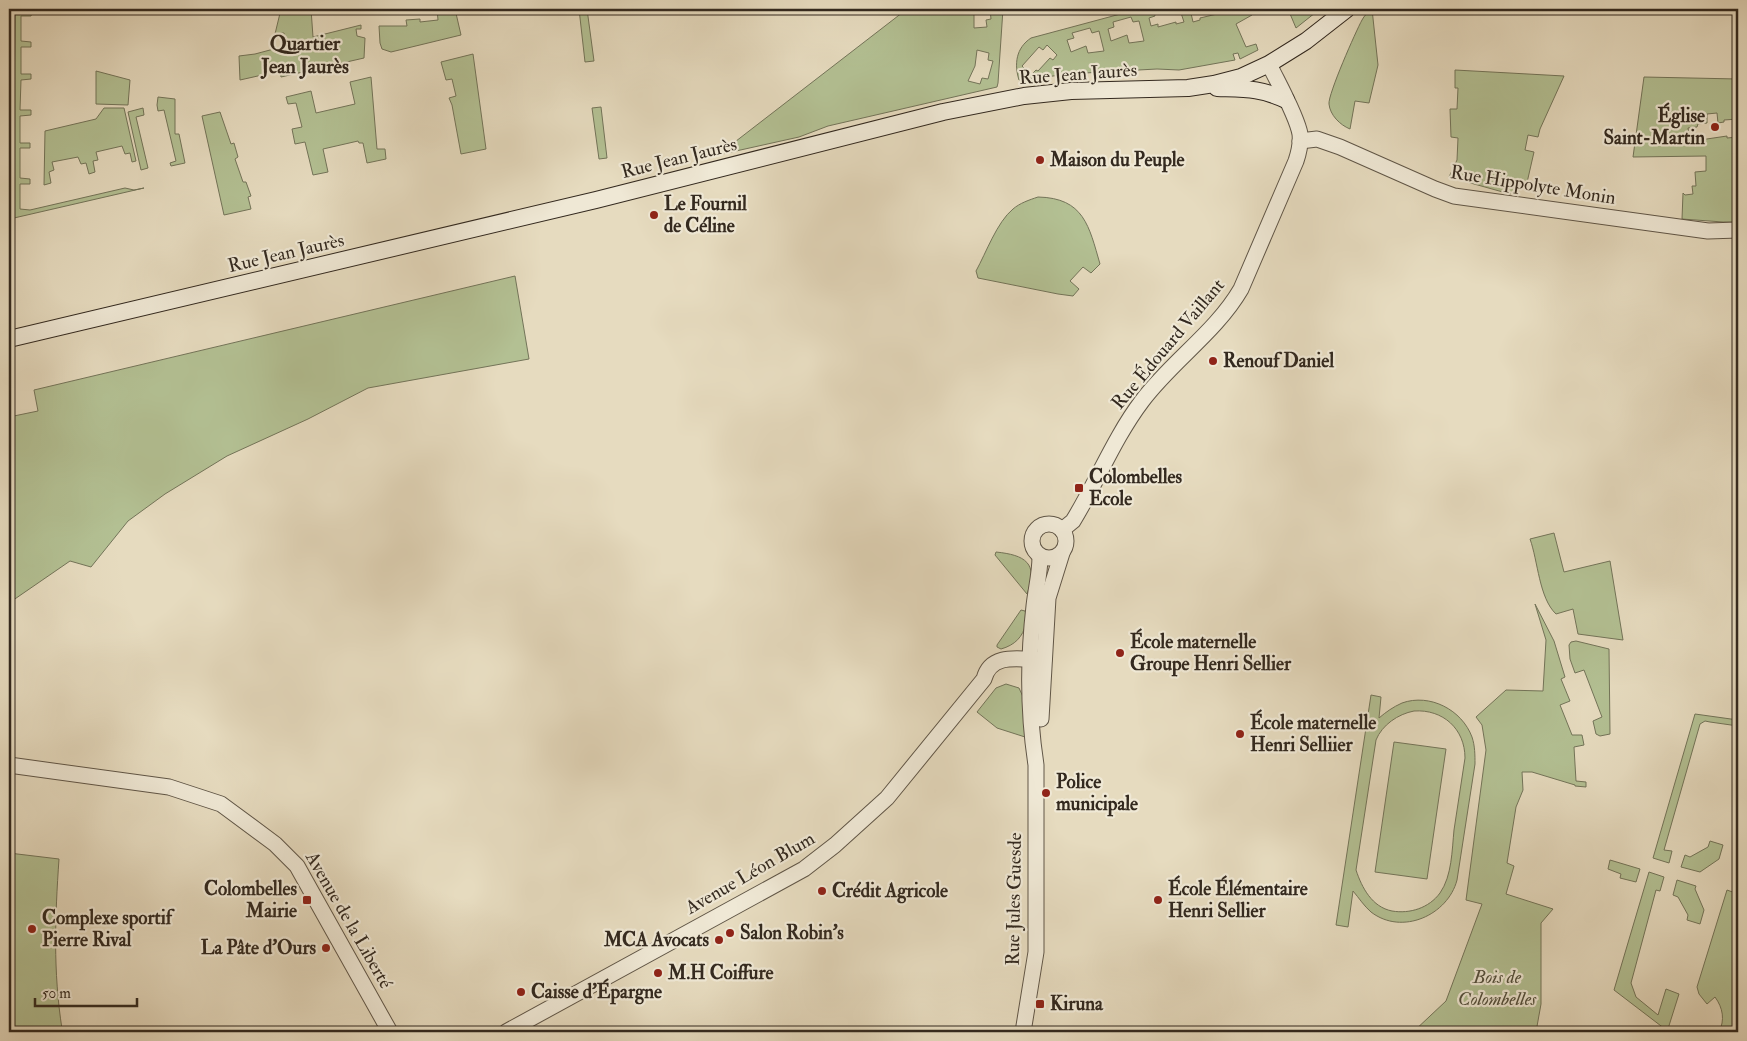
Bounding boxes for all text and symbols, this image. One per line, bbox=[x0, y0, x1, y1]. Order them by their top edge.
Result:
district label: Quartier Jean Jaurès bbox=[260, 31, 349, 79]
street label: Rue Jean Jaurès bbox=[1018, 58, 1138, 90]
place label: Église Saint-Martin bbox=[1604, 102, 1705, 150]
marker: Église Saint-Martin bbox=[1709, 121, 1721, 133]
street label: Rue Jean Jaurès bbox=[619, 132, 739, 184]
place label: Maison du Peuple bbox=[1049, 148, 1184, 173]
marker: Maison du Peuple bbox=[1034, 154, 1046, 166]
street label: Rue Hippolyte Monin bbox=[1448, 160, 1618, 211]
place label: Le Fournil de Céline bbox=[664, 192, 747, 238]
marker: Le Fournil de Céline bbox=[648, 209, 660, 221]
street label: Rue Jean Jaurès bbox=[226, 228, 346, 278]
street label: Rue Édouard Vaillant bbox=[1105, 272, 1230, 414]
place label: Renouf Daniel bbox=[1223, 349, 1334, 373]
marker: Renouf Daniel bbox=[1207, 355, 1219, 367]
place label: Colombelles Ecole bbox=[1089, 465, 1182, 511]
marker: Colombelles Ecole bbox=[1073, 482, 1085, 494]
place label: École maternelle Groupe Henri Sellier bbox=[1130, 628, 1292, 677]
marker: École maternelle Groupe Henri Sellier bbox=[1114, 647, 1126, 659]
place label: École maternelle Henri Selliier bbox=[1250, 709, 1376, 757]
marker: École maternelle Henri Selliier bbox=[1234, 728, 1246, 740]
place label: Police municipale bbox=[1056, 770, 1138, 817]
marker: Police municipale bbox=[1040, 787, 1052, 799]
street label: Avenue Léon Blum bbox=[680, 826, 819, 920]
street label: Rue Jules Guesde bbox=[1001, 832, 1027, 966]
street label: Avenue de la Liberté bbox=[300, 846, 398, 993]
place label: École Élémentaire Henri Sellier bbox=[1168, 875, 1308, 923]
place label: Colombelles Mairie bbox=[204, 877, 297, 923]
place label: Crédit Agricole bbox=[832, 879, 948, 904]
marker: Crédit Agricole bbox=[816, 885, 828, 897]
marker: Colombelles Mairie bbox=[301, 894, 313, 906]
marker: École Élémentaire Henri Sellier bbox=[1152, 894, 1164, 906]
place label: Complexe sportif Pierre Rival bbox=[42, 906, 175, 952]
place label: Salon Robin's bbox=[740, 921, 844, 945]
marker: Complexe sportif Pierre Rival bbox=[26, 923, 38, 935]
marker: Salon Robin's bbox=[724, 927, 736, 939]
place label: MCA Avocats bbox=[603, 928, 709, 952]
marker: MCA Avocats bbox=[713, 934, 725, 946]
place label: La Pâte d'Ours bbox=[201, 936, 316, 960]
marker: La Pâte d'Ours bbox=[320, 942, 332, 954]
place label: M.H Coiffure bbox=[667, 961, 773, 985]
park label: Bois de Colombelles bbox=[1458, 965, 1537, 1011]
marker: M.H Coiffure bbox=[652, 967, 664, 979]
scale bar bbox=[35, 976, 138, 1008]
place label: Caisse d'Épargne bbox=[531, 978, 662, 1005]
text: 50 m bbox=[42, 984, 71, 1003]
marker: Caisse d'Épargne bbox=[515, 986, 527, 998]
place label: Kiruna bbox=[1050, 992, 1104, 1016]
marker: Kiruna bbox=[1034, 998, 1046, 1010]

